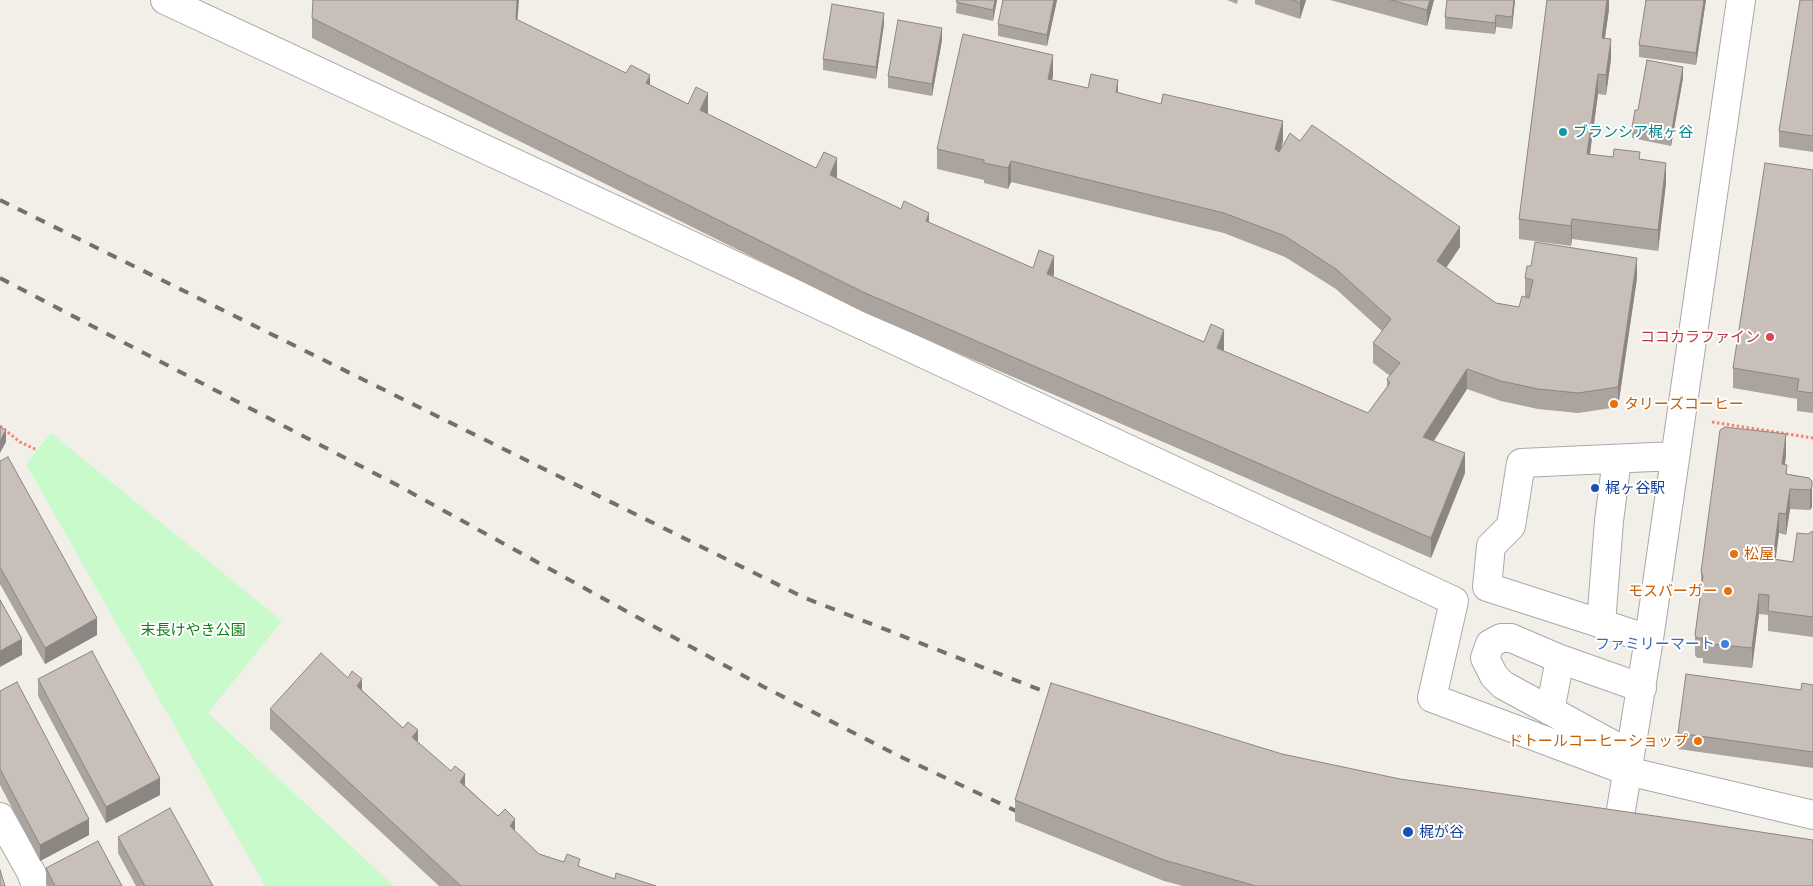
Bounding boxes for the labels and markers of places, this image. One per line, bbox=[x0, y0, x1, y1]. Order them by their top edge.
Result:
place label: ブランシア梶ヶ谷 bbox=[1573, 123, 1693, 141]
marker: ブランシア梶ヶ谷 bbox=[1557, 126, 1569, 138]
place label: ココカラファイン bbox=[1640, 328, 1760, 346]
marker: ココカラファイン bbox=[1764, 331, 1776, 343]
place label: タリーズコーヒー bbox=[1624, 395, 1744, 413]
marker: タリーズコーヒー bbox=[1608, 398, 1620, 410]
place label: 梶ヶ谷駅 bbox=[1605, 479, 1665, 497]
marker: 梶ヶ谷駅 bbox=[1589, 482, 1601, 494]
place label: 松屋 bbox=[1744, 545, 1774, 563]
marker: 松屋 bbox=[1728, 548, 1740, 560]
place label: モスバーガー bbox=[1628, 582, 1718, 600]
marker: モスバーガー bbox=[1722, 585, 1734, 597]
place label: ファミリーマート bbox=[1595, 635, 1715, 653]
marker: ファミリーマート bbox=[1719, 638, 1731, 650]
place label: ドトールコーヒーショップ bbox=[1508, 732, 1688, 750]
marker: ドトールコーヒーショップ bbox=[1692, 735, 1704, 747]
place label: 梶が谷 bbox=[1419, 823, 1464, 841]
marker: 梶が谷 bbox=[1401, 825, 1415, 839]

